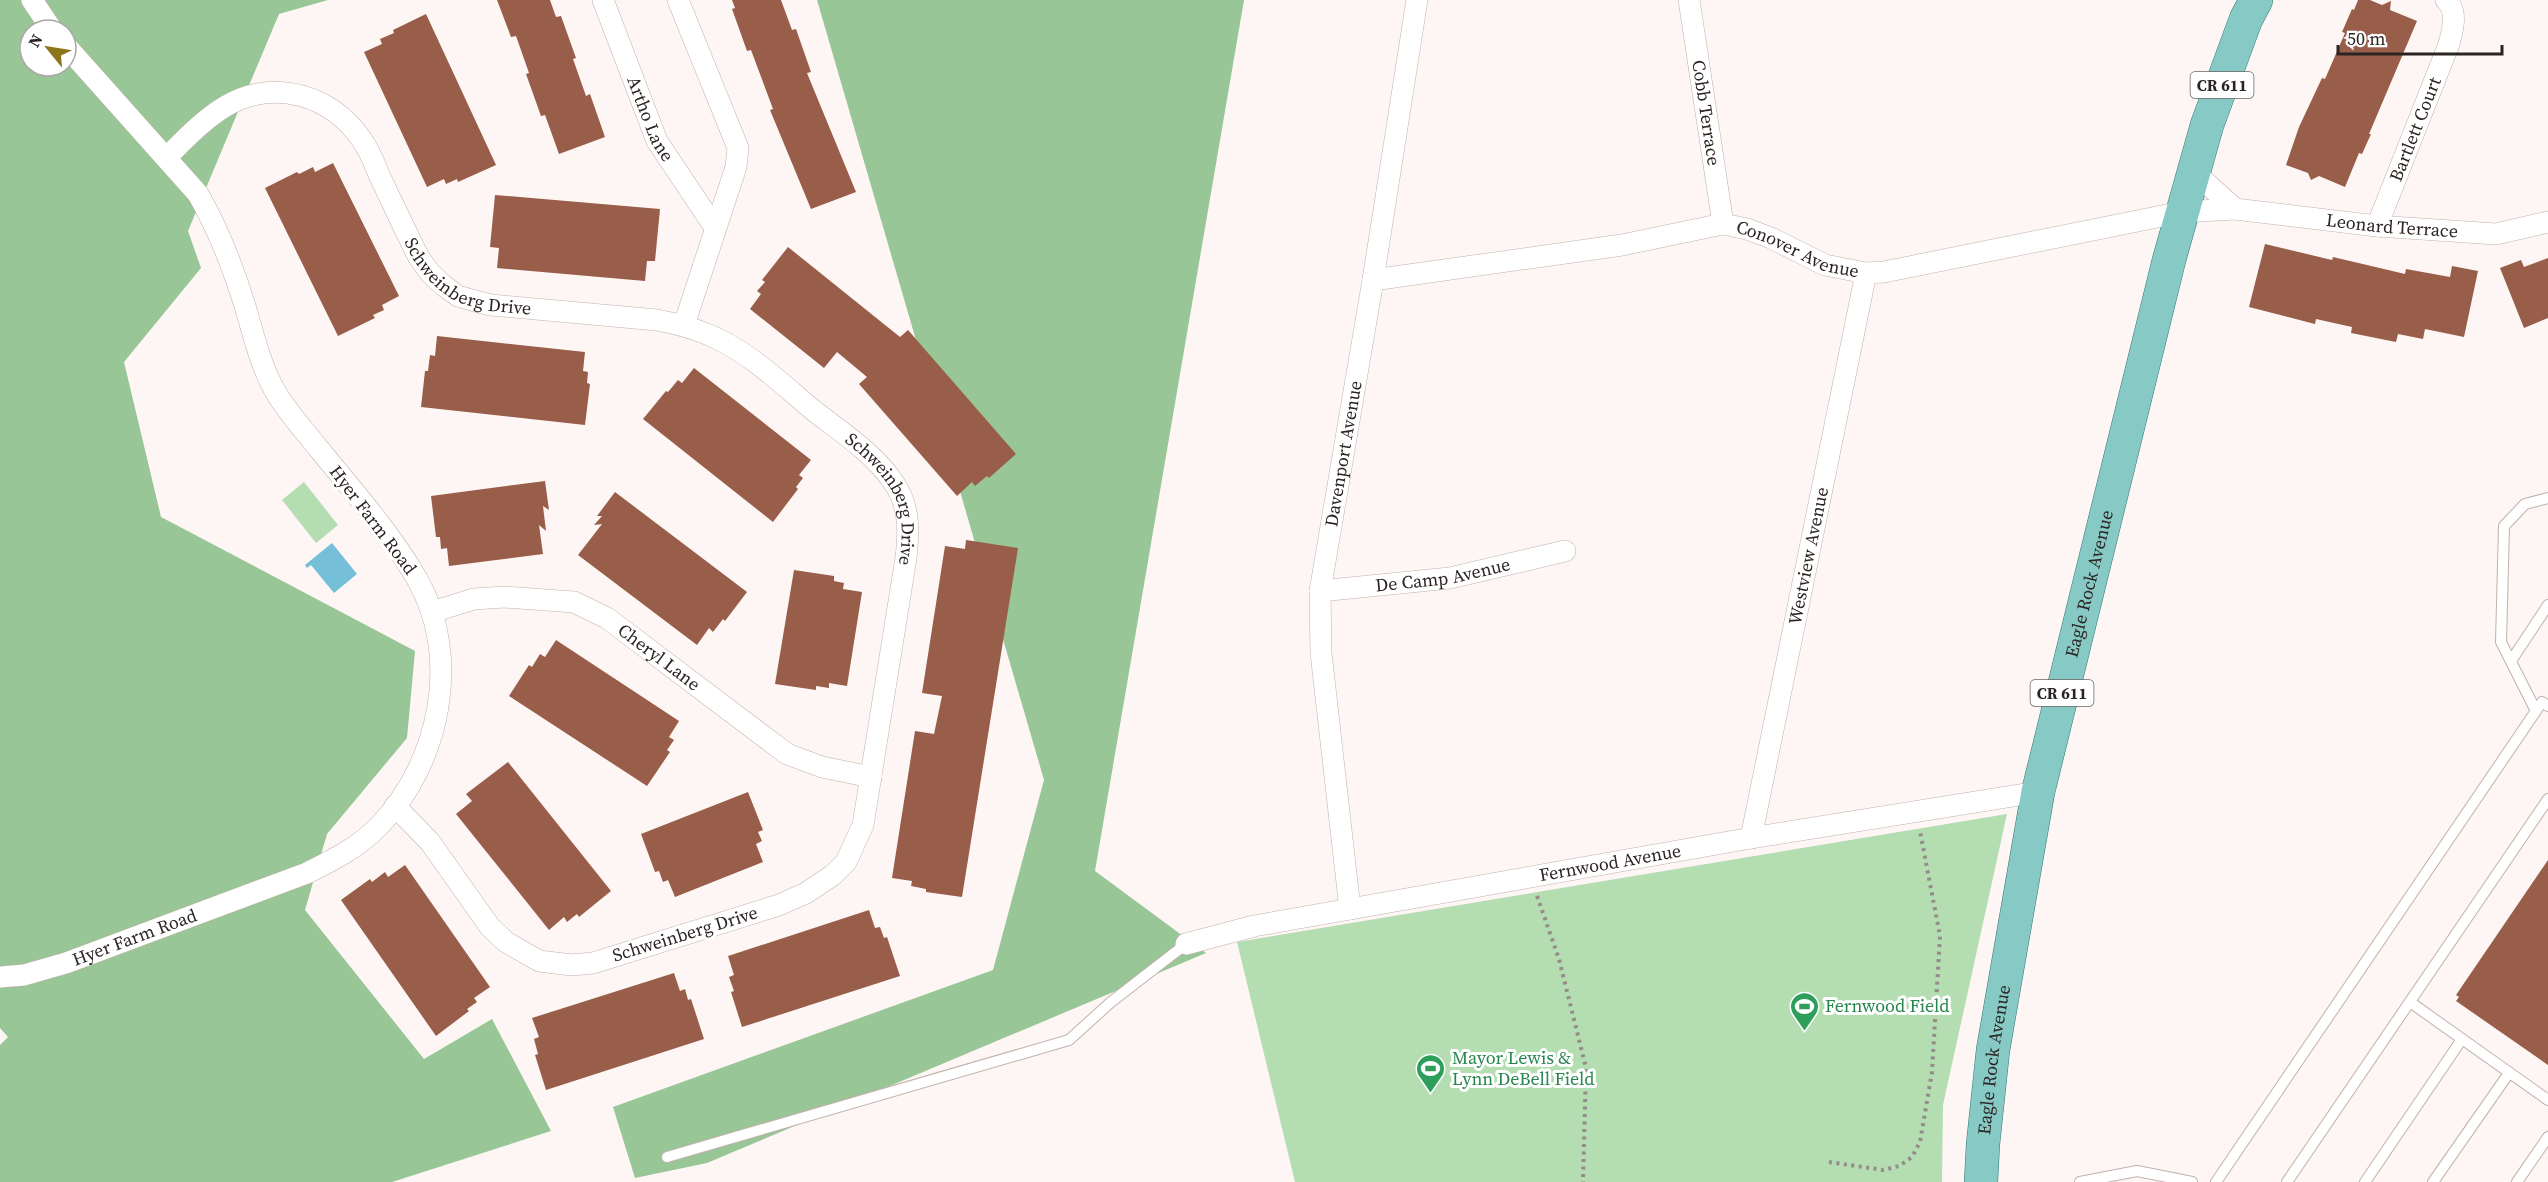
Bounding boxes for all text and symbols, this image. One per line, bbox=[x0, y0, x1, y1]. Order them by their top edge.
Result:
north arrow bbox=[18, 18, 78, 78]
scale bar bbox=[2338, 18, 2502, 56]
text: 50 m bbox=[2347, 26, 2385, 51]
text: N bbox=[23, 30, 48, 51]
street label: Cobb Terrace bbox=[1686, 58, 1727, 167]
road number: CR 611 bbox=[2190, 72, 2254, 98]
street label: Artho Lane bbox=[621, 73, 680, 166]
street label: Bartlett Court bbox=[2383, 73, 2447, 185]
street label: Leonard Terrace bbox=[2325, 207, 2459, 243]
street label: Conover Avenue bbox=[1734, 214, 1861, 283]
street label: Schweinberg Drive bbox=[399, 233, 532, 321]
street label: Davenport Avenue bbox=[1318, 379, 1368, 528]
street label: Schweinberg Drive bbox=[840, 426, 921, 567]
street label: Hyer Farm Road bbox=[324, 460, 423, 580]
street label: Westview Avenue bbox=[1782, 485, 1834, 627]
street label: Eagle Rock Avenue bbox=[2059, 507, 2119, 660]
street label: De Camp Avenue bbox=[1374, 551, 1513, 597]
street label: Cheryl Lane bbox=[613, 617, 706, 696]
road number: CR 611 bbox=[2030, 680, 2094, 706]
street label: Fernwood Avenue bbox=[1537, 838, 1683, 887]
street label: Schweinberg Drive bbox=[609, 900, 761, 968]
street label: Hyer Farm Road bbox=[69, 902, 200, 972]
street label: Eagle Rock Avenue bbox=[1971, 983, 2016, 1136]
sports icon: Fernwood Field bbox=[1788, 990, 1820, 1032]
place label: Fernwood Field bbox=[1825, 993, 1950, 1018]
place label: Mayor Lewis & Lynn DeBell Field bbox=[1452, 1045, 1595, 1091]
sports icon: Mayor Lewis & Lynn DeBell Field bbox=[1415, 1052, 1447, 1094]

